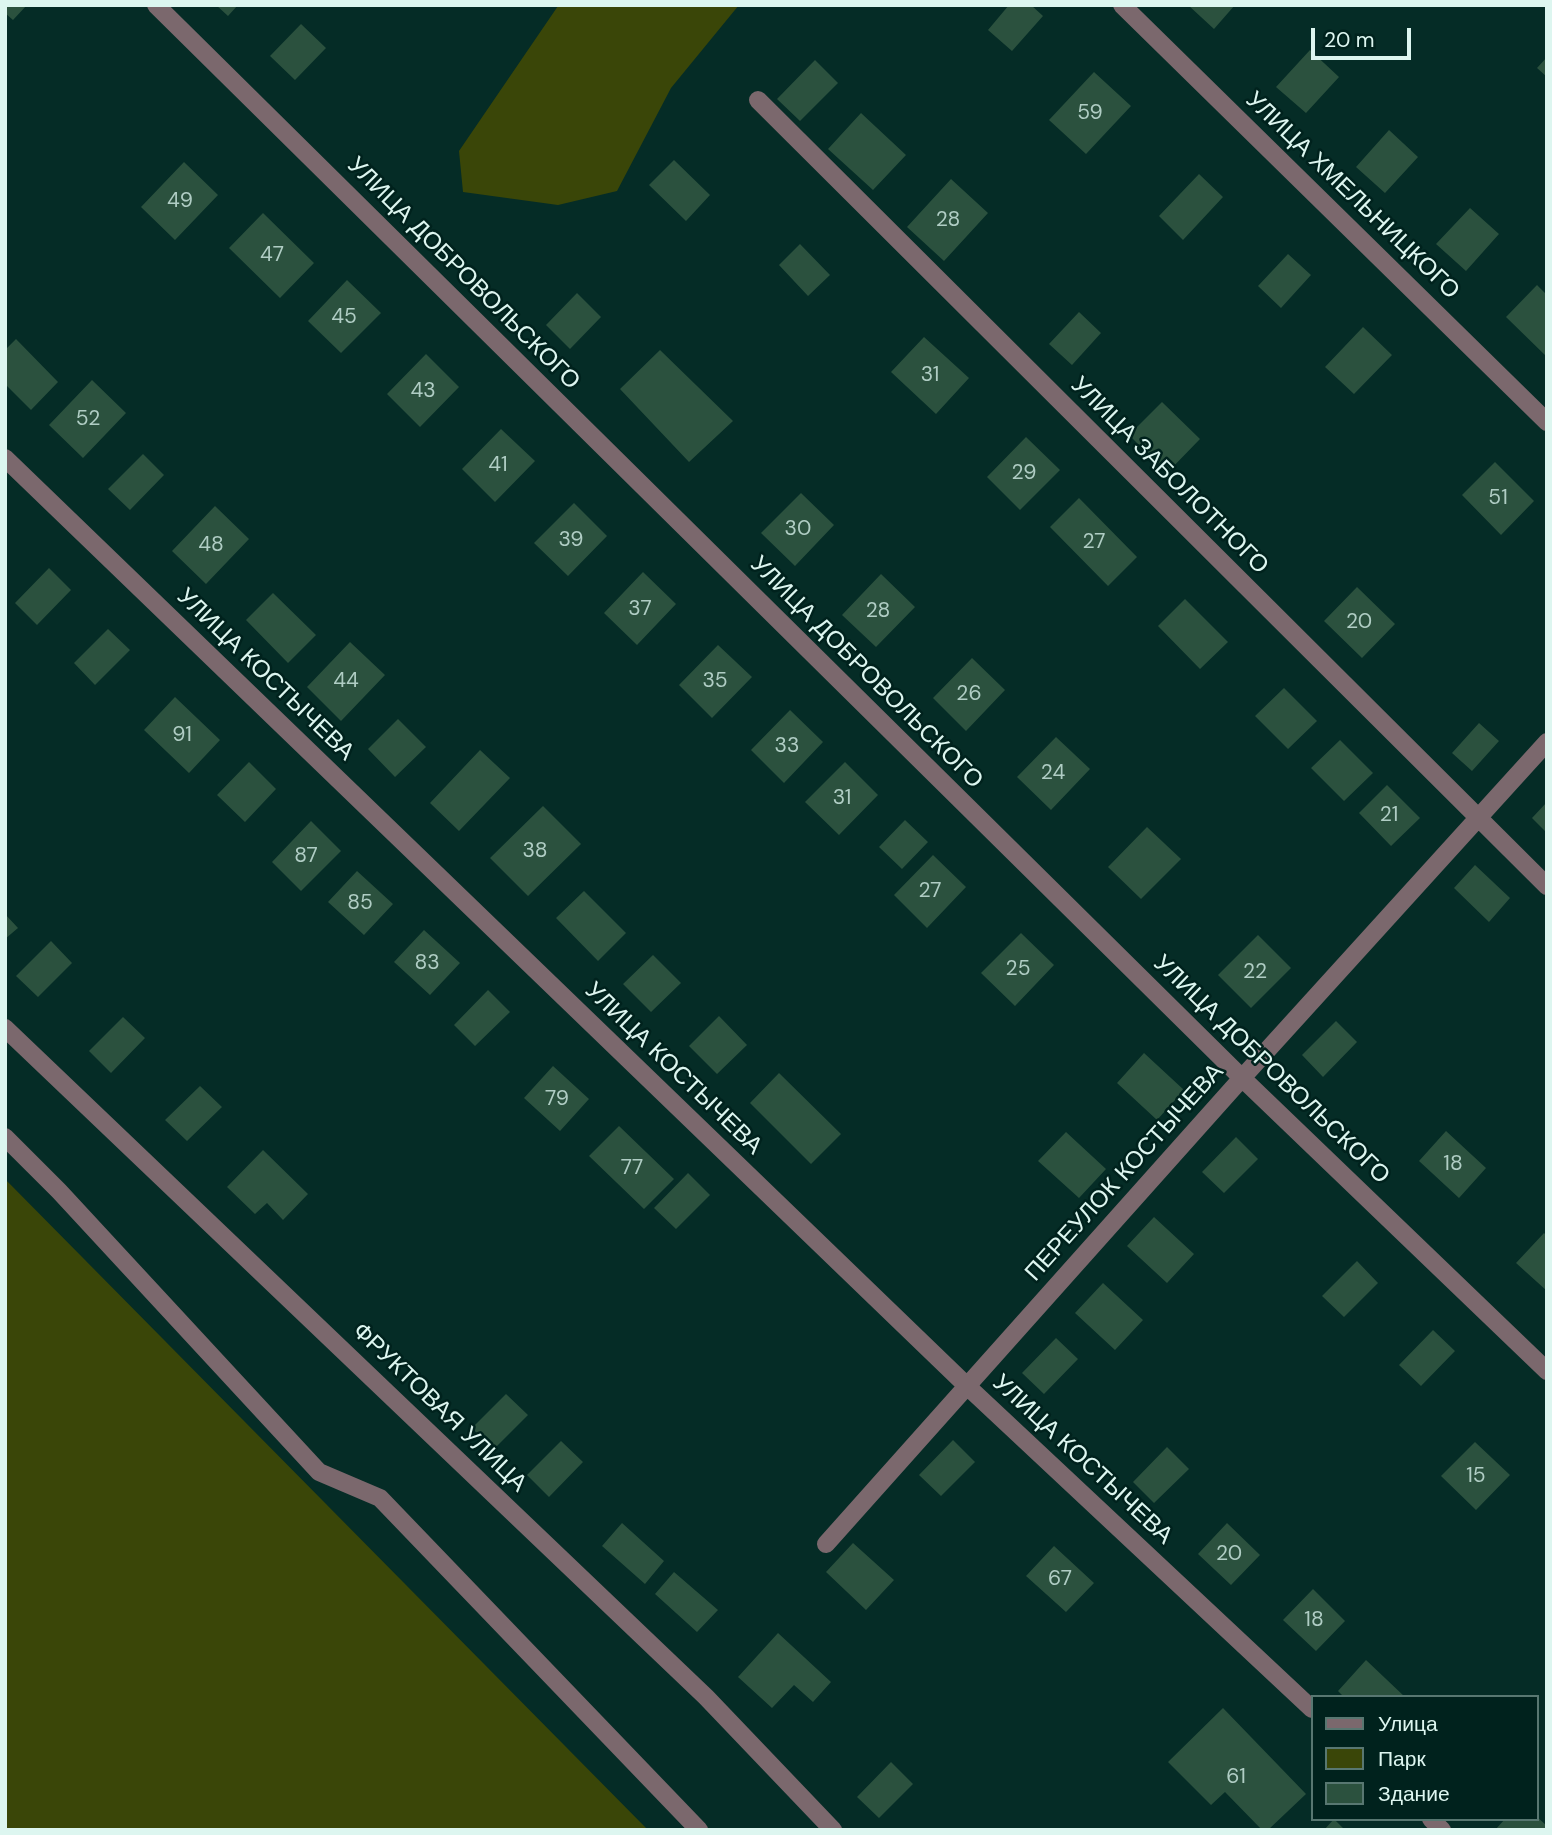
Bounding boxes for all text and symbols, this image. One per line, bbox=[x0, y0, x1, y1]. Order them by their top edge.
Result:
scale bar bbox=[1314, 14, 1414, 58]
text: 20 m bbox=[1324, 26, 1375, 54]
street label: УЛИЦА ХМЕЛЬНИЦКОГО bbox=[1239, 86, 1465, 306]
house number: 59 bbox=[1077, 100, 1103, 126]
street label: УЛИЦА ДОБРОВОЛЬСКОГО bbox=[341, 152, 585, 396]
house number: 49 bbox=[167, 188, 193, 214]
house number: 28 bbox=[936, 207, 960, 233]
house number: 47 bbox=[260, 242, 284, 268]
house number: 45 bbox=[331, 304, 357, 330]
house number: 31 bbox=[921, 362, 939, 388]
street label: УЛИЦА ЗАБОЛОТНОГО bbox=[1064, 371, 1274, 581]
house number: 43 bbox=[410, 378, 436, 404]
house number: 52 bbox=[76, 406, 100, 432]
house number: 41 bbox=[488, 452, 508, 478]
house number: 29 bbox=[1011, 460, 1037, 486]
house number: 51 bbox=[1488, 485, 1508, 511]
house number: 30 bbox=[785, 516, 811, 542]
house number: 39 bbox=[559, 527, 583, 553]
house number: 27 bbox=[1083, 529, 1105, 555]
house number: 48 bbox=[198, 532, 224, 558]
street label: УЛИЦА ДОБРОВОЛЬСКОГО bbox=[744, 551, 988, 795]
street label: УЛИЦА КОСТЫЧЕВА bbox=[170, 583, 360, 767]
house number: 37 bbox=[628, 596, 652, 622]
house number: 28 bbox=[866, 598, 890, 624]
house number: 20 bbox=[1346, 609, 1372, 635]
house number: 44 bbox=[333, 668, 359, 694]
house number: 35 bbox=[702, 668, 728, 694]
house number: 26 bbox=[956, 681, 982, 707]
house number: 91 bbox=[172, 722, 192, 748]
house number: 33 bbox=[775, 733, 799, 759]
house number: 24 bbox=[1041, 760, 1065, 786]
house number: 31 bbox=[833, 785, 851, 811]
house number: 21 bbox=[1380, 802, 1398, 828]
house number: 38 bbox=[522, 838, 548, 864]
house number: 87 bbox=[294, 843, 318, 869]
house number: 27 bbox=[919, 878, 941, 904]
house number: 85 bbox=[347, 890, 373, 916]
house number: 83 bbox=[414, 950, 440, 976]
street label: УЛИЦА ДОБРОВОЛЬСКОГО bbox=[1147, 950, 1395, 1190]
house number: 25 bbox=[1006, 956, 1030, 982]
house number: 22 bbox=[1243, 959, 1267, 985]
street label: УЛИЦА КОСТЫЧЕВА bbox=[578, 977, 768, 1161]
street label: ПЕРЕУЛОК КОСТЫЧЕВА bbox=[1020, 1058, 1230, 1288]
house number: 79 bbox=[545, 1086, 569, 1112]
house number: 18 bbox=[1443, 1151, 1463, 1177]
house number: 77 bbox=[621, 1155, 643, 1181]
street label: ФРУКТОВАЯ УЛИЦА bbox=[346, 1317, 532, 1499]
street label: УЛИЦА КОСТЫЧЕВА bbox=[986, 1369, 1178, 1551]
house number: 15 bbox=[1466, 1463, 1486, 1489]
house number: 20 bbox=[1216, 1541, 1242, 1567]
house number: 67 bbox=[1048, 1566, 1072, 1592]
house number: 18 bbox=[1304, 1607, 1324, 1633]
legend bbox=[1310, 1695, 1538, 1821]
text: Улица bbox=[1378, 1710, 1438, 1738]
text: Парк bbox=[1378, 1745, 1426, 1773]
house number: 61 bbox=[1226, 1764, 1246, 1790]
text: Здание bbox=[1378, 1780, 1450, 1808]

